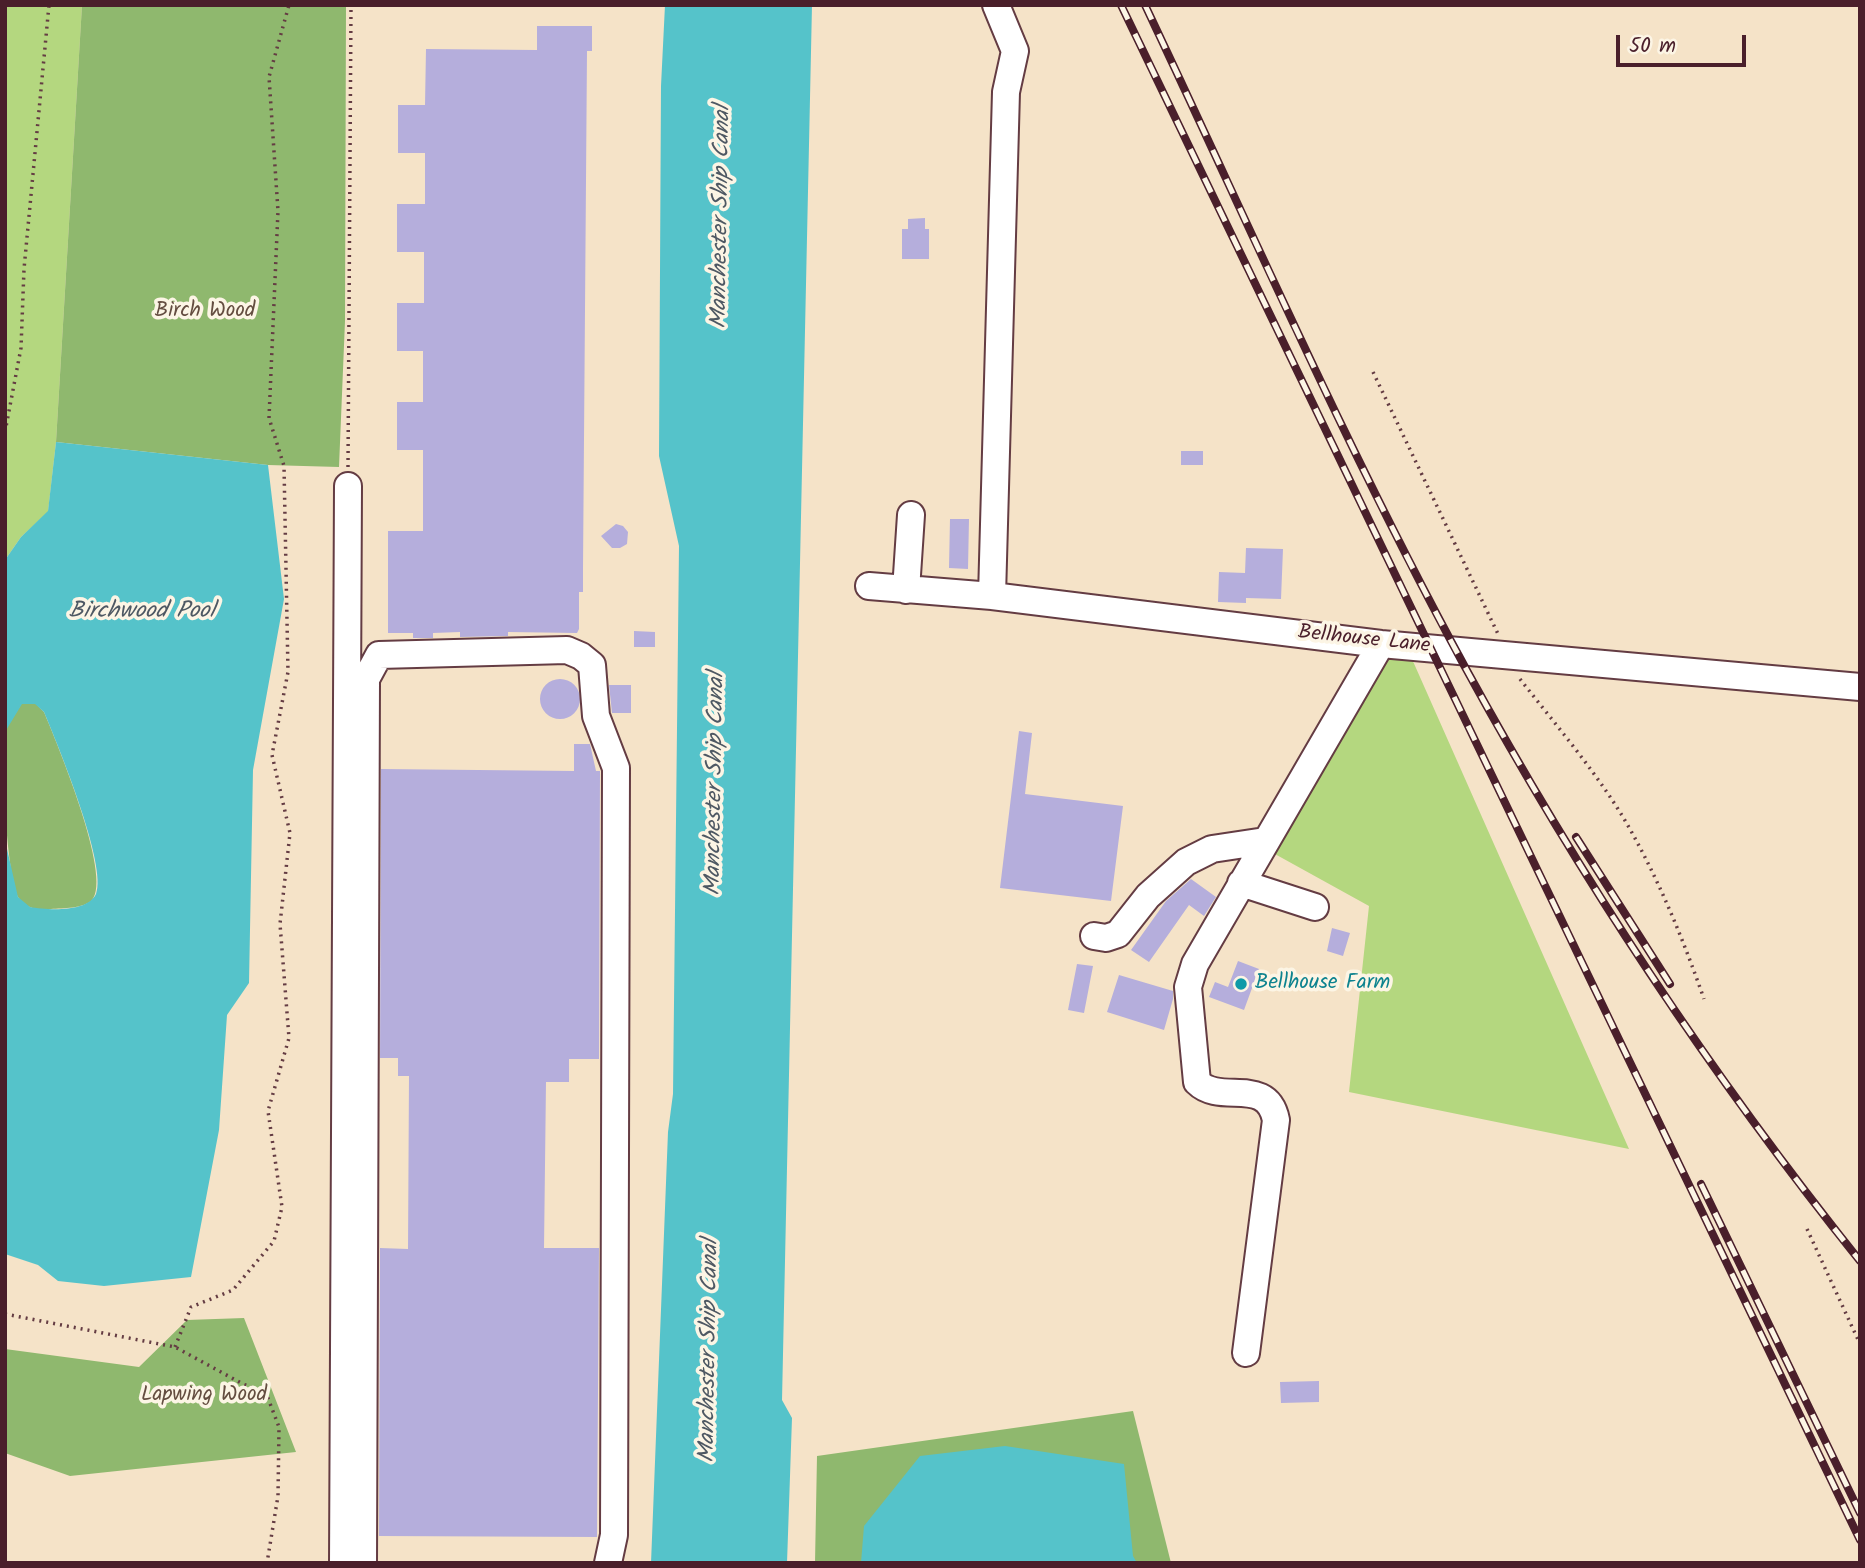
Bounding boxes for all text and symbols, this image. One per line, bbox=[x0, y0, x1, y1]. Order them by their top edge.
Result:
scale bar bbox=[1620, 21, 1750, 65]
text: 50 m bbox=[1629, 30, 1676, 63]
water label: Manchester Ship Canal bbox=[707, 105, 739, 329]
park label: Birch Wood bbox=[155, 299, 255, 325]
water label: Birchwood Pool bbox=[69, 599, 215, 627]
street label: Bellhouse Lane bbox=[1297, 622, 1431, 660]
water label: Manchester Ship Canal bbox=[701, 672, 733, 896]
place label: Bellhouse Farm bbox=[1255, 971, 1390, 997]
marker: Bellhouse Farm bbox=[1233, 976, 1249, 992]
water label: Manchester Ship Canal bbox=[695, 1239, 727, 1463]
park label: Lapwing Wood bbox=[141, 1383, 267, 1409]

